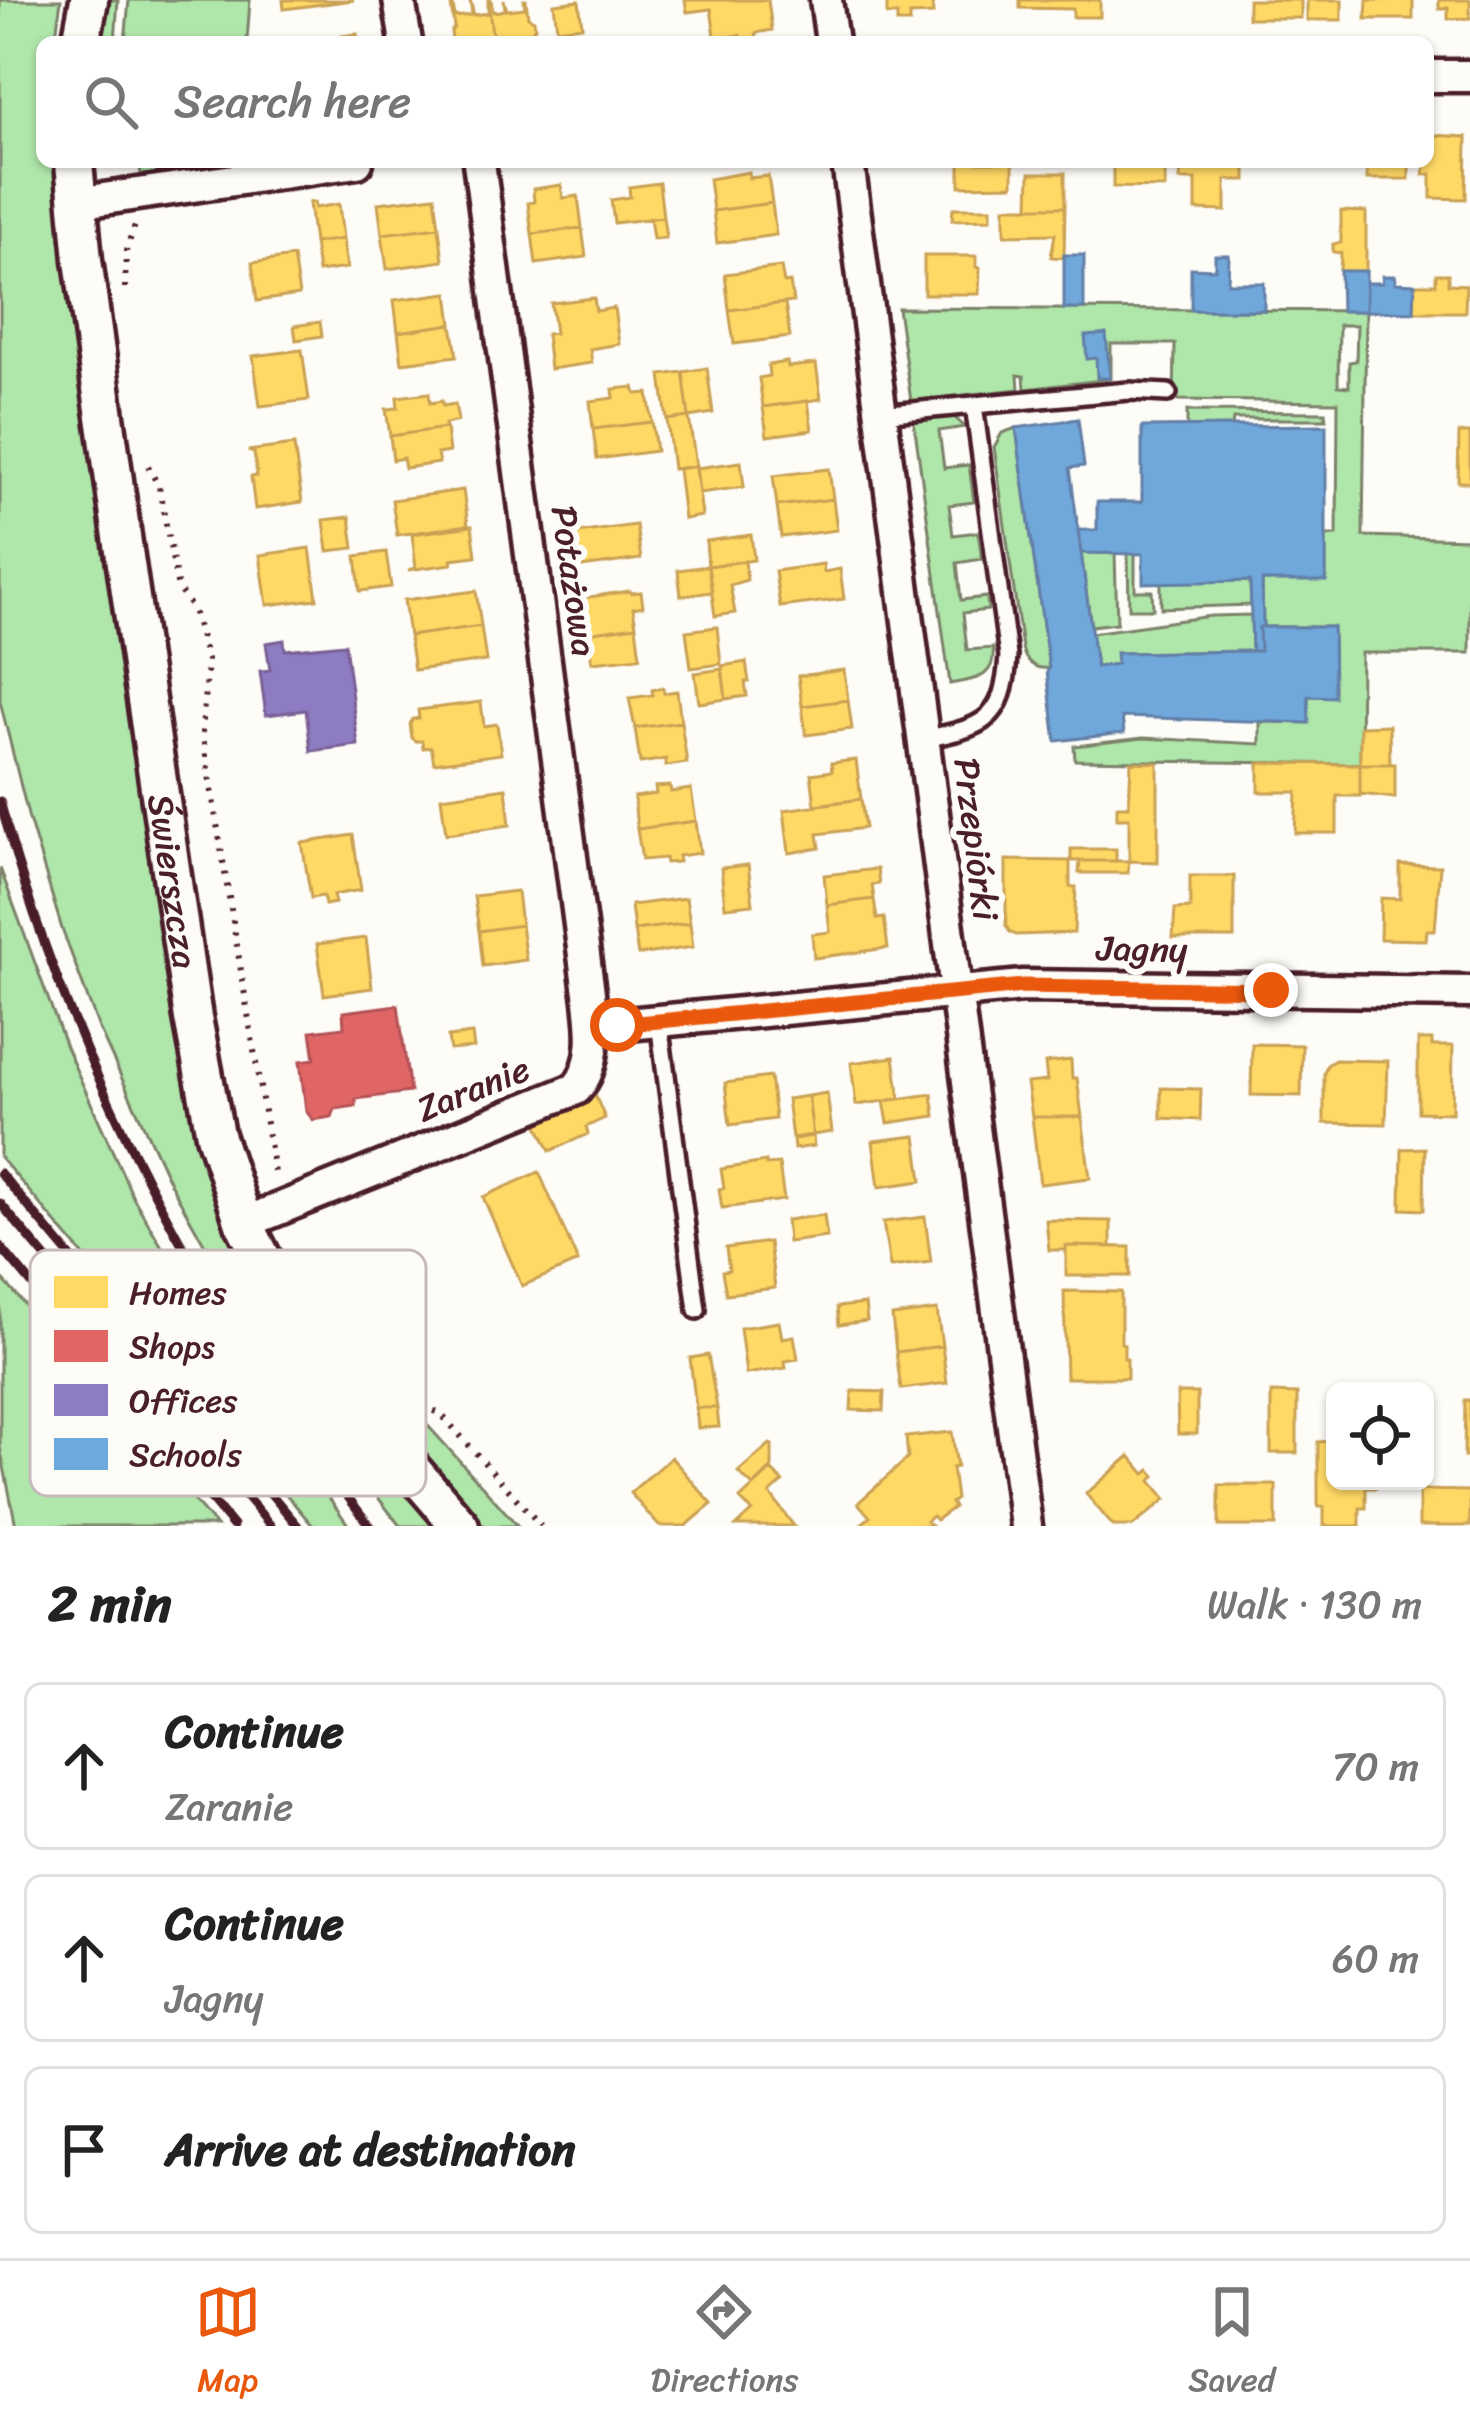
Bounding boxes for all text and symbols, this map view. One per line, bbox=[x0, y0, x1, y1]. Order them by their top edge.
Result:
search box bbox=[36, 36, 1434, 168]
text: Search here bbox=[174, 62, 411, 142]
icon: search bbox=[78, 69, 144, 135]
street label: Potażowa bbox=[532, 501, 616, 661]
street label: Przepiórki bbox=[934, 754, 1018, 925]
street label: Świerszcza bbox=[128, 790, 217, 973]
street label: Jagny bbox=[1094, 916, 1189, 982]
route end bbox=[1244, 963, 1298, 1017]
route start bbox=[590, 998, 644, 1052]
street label: Zaranie bbox=[406, 1037, 540, 1141]
legend bbox=[30, 1250, 426, 1496]
text: Homes bbox=[129, 1264, 227, 1322]
text: Shops bbox=[129, 1318, 215, 1376]
text: Offices bbox=[129, 1372, 238, 1430]
map controls bbox=[1326, 1382, 1434, 1490]
button: locate bbox=[1326, 1382, 1434, 1490]
text: Schools bbox=[129, 1426, 242, 1484]
text: 2 min bbox=[48, 1559, 171, 1649]
text: Walk · 130 m bbox=[1207, 1570, 1422, 1639]
text: Continue bbox=[165, 1692, 344, 1772]
text: 70 m bbox=[1332, 1732, 1419, 1801]
icon: ahead bbox=[51, 1733, 117, 1799]
text: Zaranie bbox=[165, 1772, 293, 1841]
text: Continue bbox=[165, 1884, 344, 1964]
text: 60 m bbox=[1332, 1924, 1419, 1993]
icon: ahead bbox=[51, 1925, 117, 1991]
text: Jagny bbox=[165, 1964, 264, 2033]
text: Arrive at destination bbox=[165, 2110, 575, 2190]
icon: arrive bbox=[51, 2117, 117, 2183]
tab: Map bbox=[195, 2279, 261, 2409]
tab: Directions bbox=[651, 2279, 798, 2409]
tab: Saved bbox=[1188, 2279, 1275, 2409]

